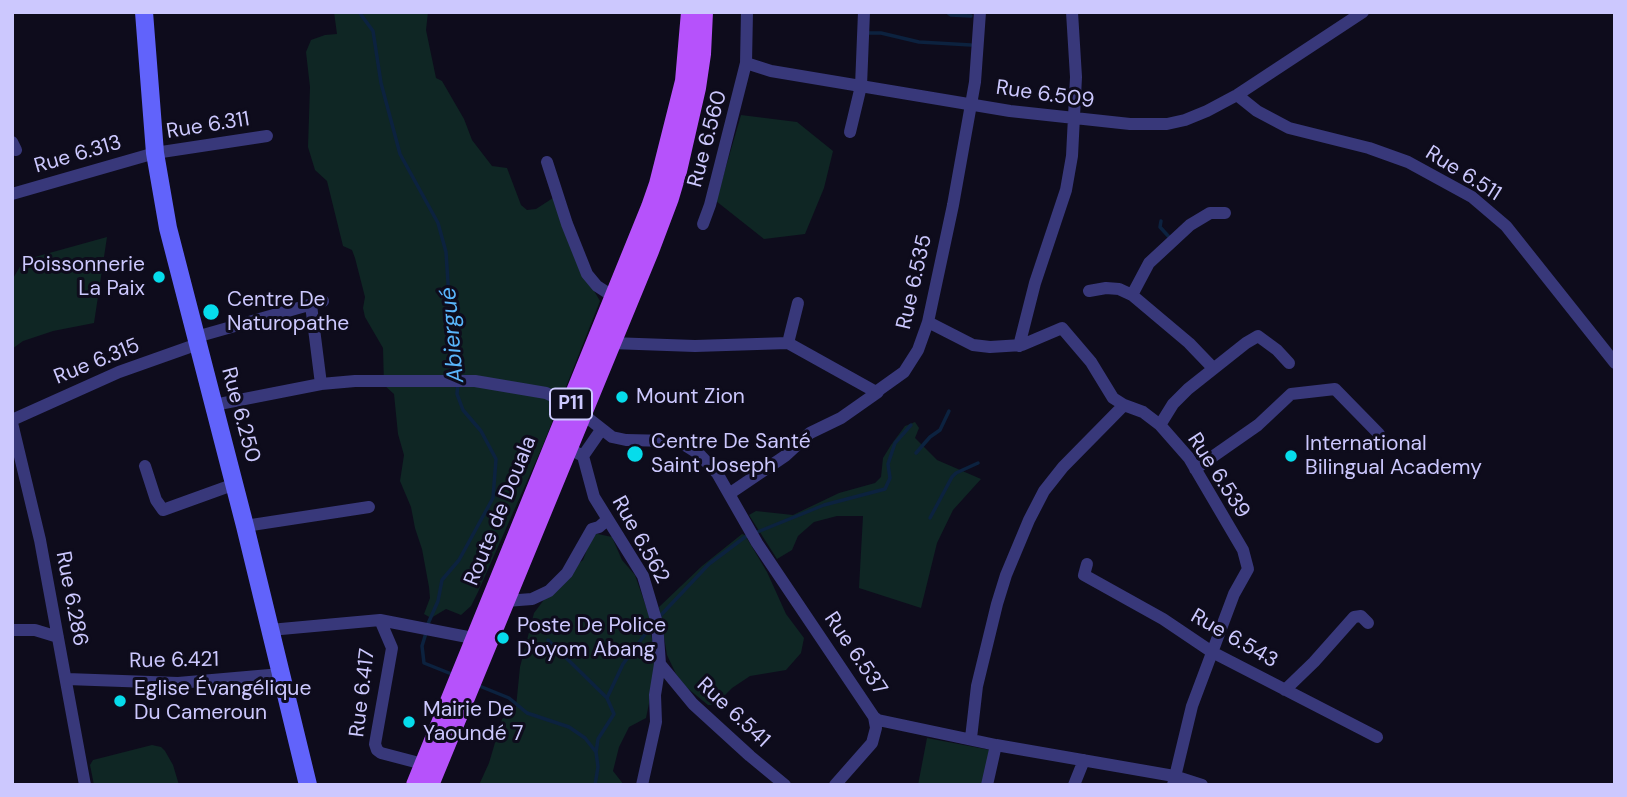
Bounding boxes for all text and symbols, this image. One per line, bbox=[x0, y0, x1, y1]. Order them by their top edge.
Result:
street label: Rue 6.509 bbox=[994, 76, 1096, 114]
street label: Rue 6.560 bbox=[683, 88, 733, 190]
street label: Rue 6.311 bbox=[165, 107, 251, 145]
street label: Rue 6.313 bbox=[31, 131, 125, 179]
street label: Rue 6.511 bbox=[1421, 141, 1505, 207]
street label: Rue 6.535 bbox=[892, 232, 938, 332]
place label: Poissonnerie La Paix bbox=[22, 252, 145, 302]
marker: Poissonnerie La Paix bbox=[151, 269, 167, 285]
water label: Abiergué bbox=[435, 286, 471, 384]
place label: Centre De Naturopathe bbox=[227, 287, 349, 337]
marker: Centre De Naturopathe bbox=[201, 302, 221, 322]
street label: Rue 6.315 bbox=[51, 333, 143, 391]
street label: Rue 6.250 bbox=[215, 364, 265, 466]
place label: Mount Zion bbox=[636, 384, 745, 410]
road number: P11 bbox=[550, 388, 592, 420]
marker: Mount Zion bbox=[614, 389, 630, 405]
place label: Centre De Santé Saint Joseph bbox=[651, 429, 811, 479]
street label: Rue 6.539 bbox=[1181, 429, 1255, 523]
place label: International Bilingual Academy bbox=[1305, 431, 1482, 481]
street label: Route de Douala bbox=[460, 433, 542, 589]
marker: Centre De Santé Saint Joseph bbox=[625, 444, 645, 464]
marker: International Bilingual Academy bbox=[1283, 448, 1299, 464]
street label: Rue 6.562 bbox=[606, 492, 674, 588]
street label: Rue 6.286 bbox=[49, 549, 93, 649]
street label: Rue 6.543 bbox=[1186, 604, 1282, 674]
street label: Rue 6.537 bbox=[818, 608, 892, 700]
place label: Poste De Police D'oyom Abang bbox=[517, 613, 666, 663]
marker: Poste De Police D'oyom Abang bbox=[495, 630, 511, 646]
street label: Rue 6.417 bbox=[345, 647, 381, 739]
street label: Rue 6.421 bbox=[129, 648, 219, 674]
street label: Rue 6.541 bbox=[691, 673, 775, 753]
place label: Eglise Évangélique Du Cameroun bbox=[134, 676, 311, 726]
marker: Eglise Évangélique Du Cameroun bbox=[112, 693, 128, 709]
place label: Mairie De Yaoundé 7 bbox=[423, 697, 524, 747]
marker: Mairie De Yaoundé 7 bbox=[401, 714, 417, 730]

